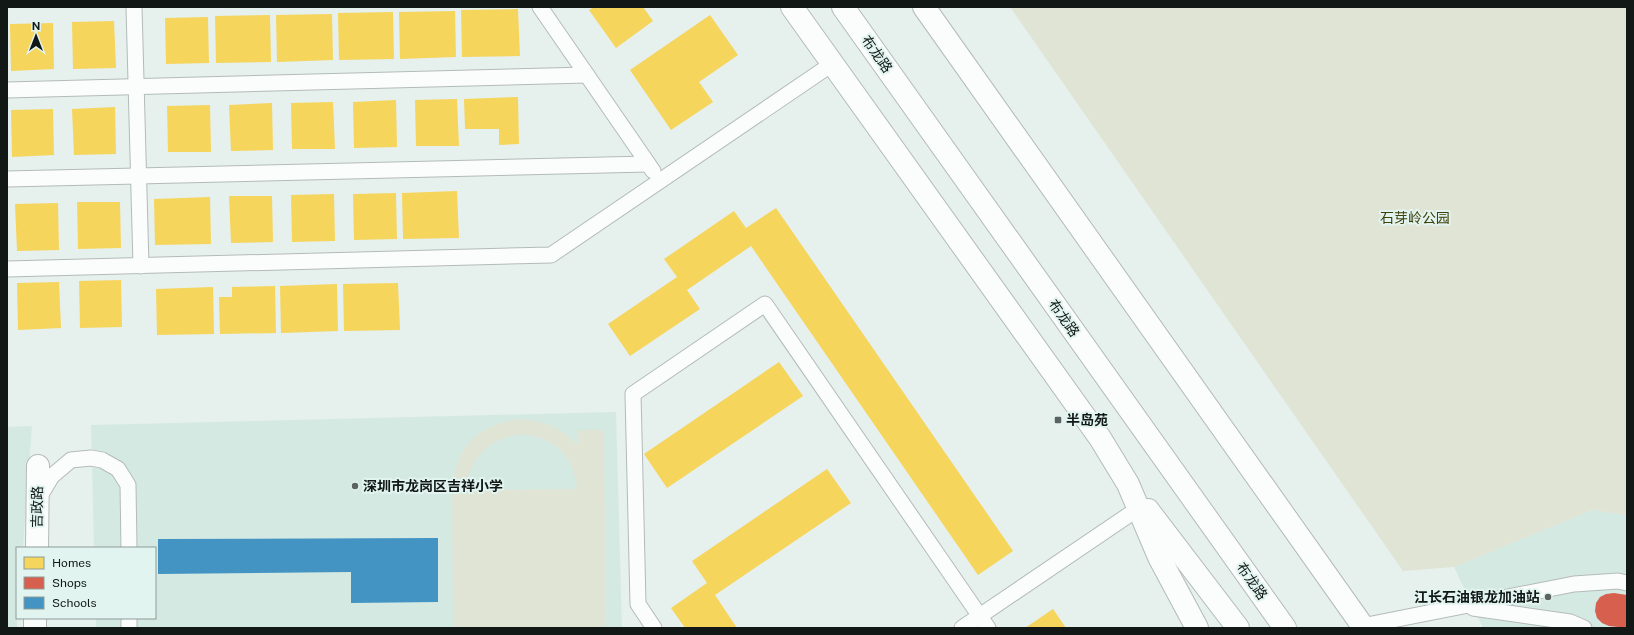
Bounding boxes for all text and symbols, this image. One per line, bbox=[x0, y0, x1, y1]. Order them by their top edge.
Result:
north arrow bbox=[16, 16, 56, 56]
text: N bbox=[32, 20, 40, 32]
street label: 布龙路 bbox=[858, 32, 896, 76]
park label: 石芽岭公园 bbox=[1380, 210, 1450, 226]
street label: 布龙路 bbox=[1045, 296, 1083, 340]
place label: 半岛苑 bbox=[1066, 412, 1108, 428]
marker: 半岛苑 bbox=[1053, 415, 1063, 425]
place label: 深圳市龙岗区吉祥小学 bbox=[363, 478, 503, 494]
marker: 深圳市龙岗区吉祥小学 bbox=[350, 481, 360, 491]
street label: 吉政路 bbox=[29, 486, 45, 528]
legend bbox=[16, 547, 156, 619]
text: Homes bbox=[52, 556, 91, 570]
street label: 布龙路 bbox=[1233, 559, 1271, 603]
text: Shops bbox=[52, 576, 87, 590]
place label: 江长石油银龙加油站 bbox=[1414, 589, 1540, 605]
marker: 江长石油银龙加油站 bbox=[1543, 592, 1553, 602]
text: Schools bbox=[52, 596, 97, 610]

